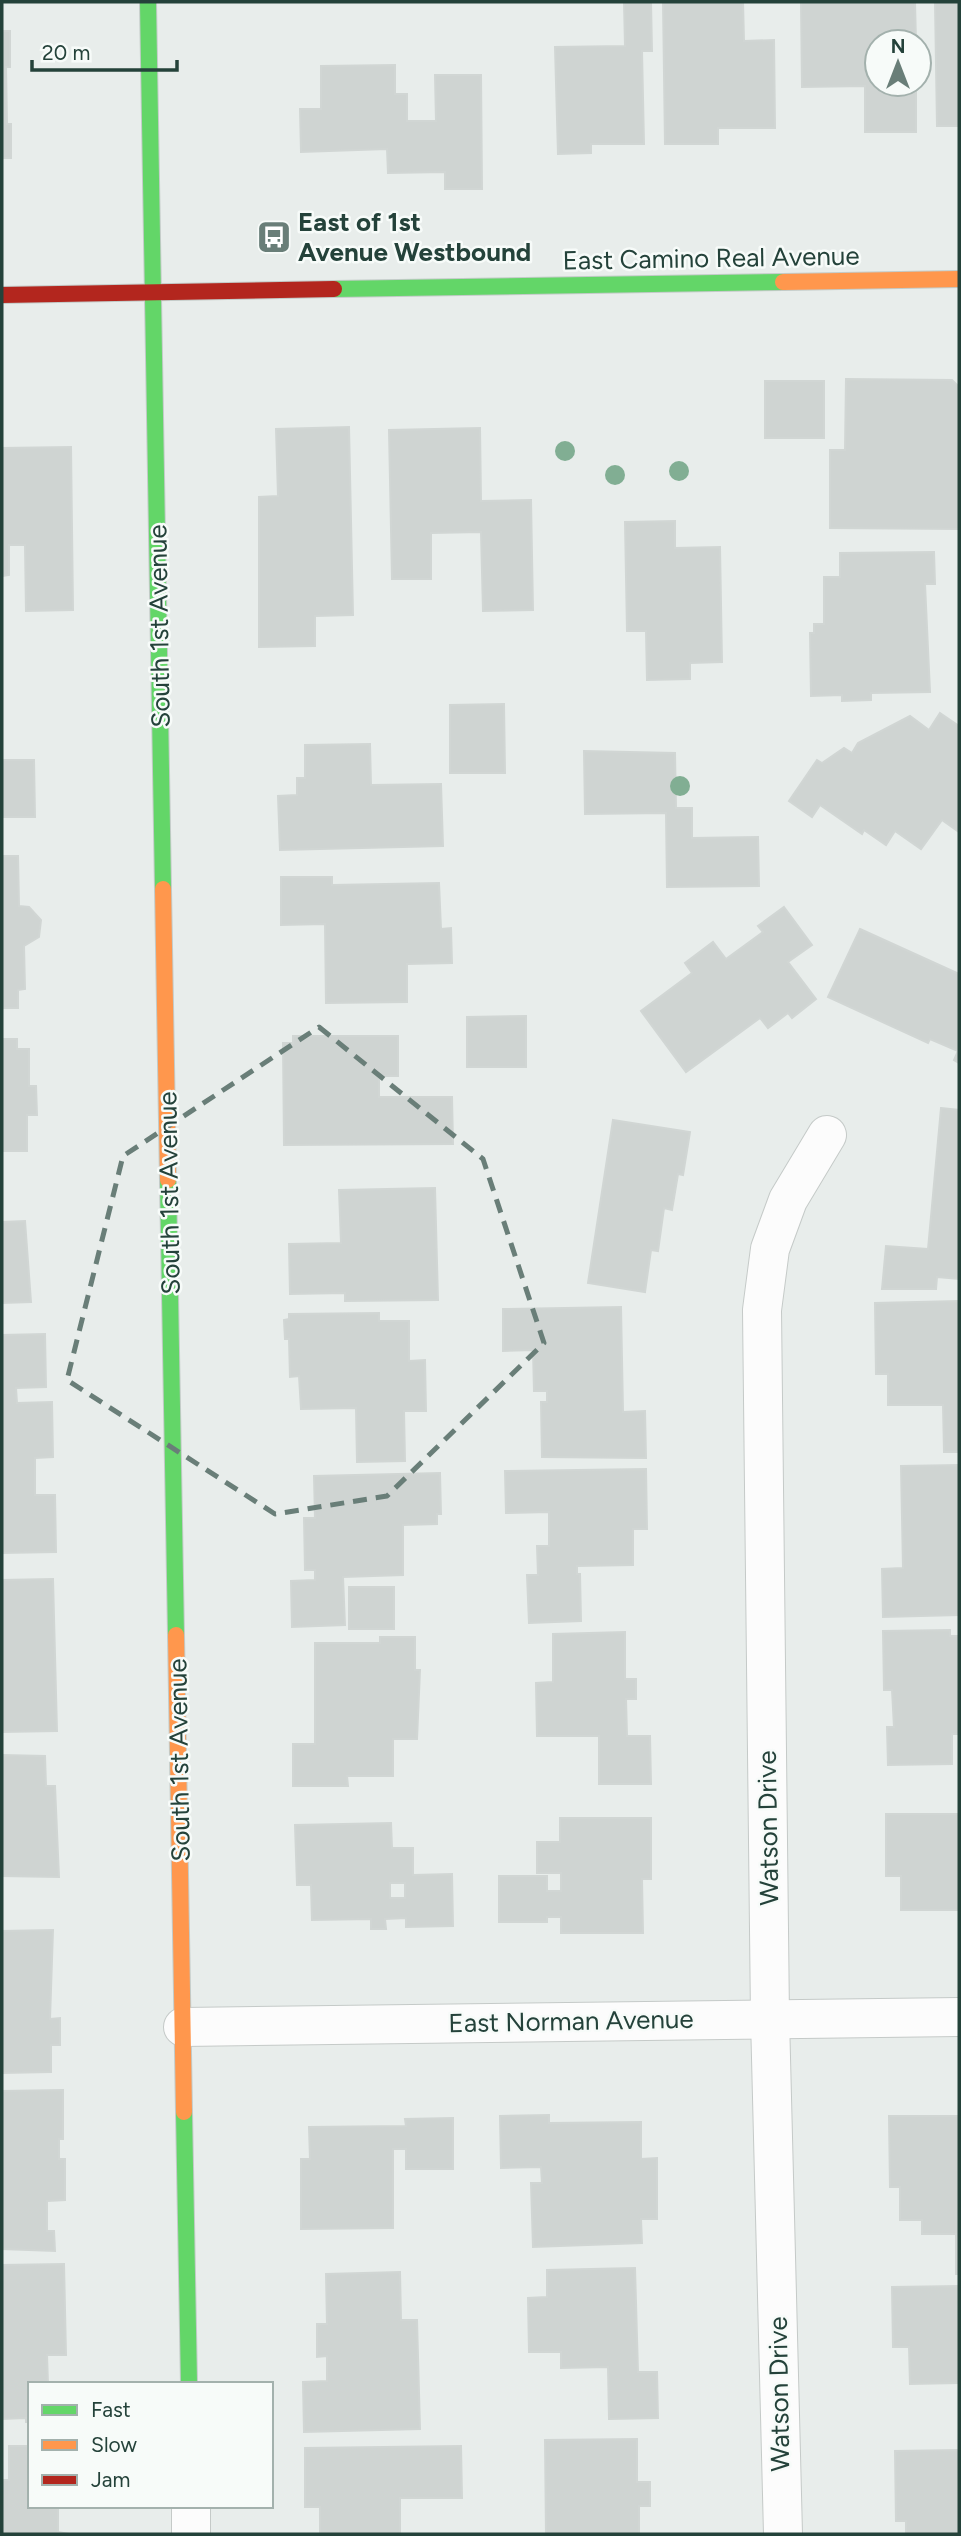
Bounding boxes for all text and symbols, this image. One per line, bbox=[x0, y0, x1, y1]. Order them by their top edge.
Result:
scale bar bbox=[32, 28, 177, 72]
north arrow bbox=[863, 28, 933, 98]
text: N bbox=[891, 35, 905, 58]
text: 20 m bbox=[42, 40, 90, 65]
place label: East of 1st Avenue Westbound bbox=[298, 206, 531, 268]
bus stop icon: East of 1st Avenue Westbound bbox=[255, 218, 293, 256]
street label: East Camino Real Avenue bbox=[562, 239, 860, 277]
street label: South 1st Avenue bbox=[141, 524, 177, 728]
street label: South 1st Avenue bbox=[151, 1091, 187, 1295]
street label: South 1st Avenue bbox=[161, 1658, 197, 1862]
street label: Watson Drive bbox=[751, 1750, 785, 1906]
street label: East Norman Avenue bbox=[448, 2003, 694, 2039]
street label: Watson Drive bbox=[762, 2316, 796, 2472]
legend bbox=[28, 2382, 273, 2508]
text: Fast bbox=[91, 2397, 131, 2422]
text: Slow bbox=[91, 2432, 137, 2457]
text: Jam bbox=[91, 2467, 130, 2492]

